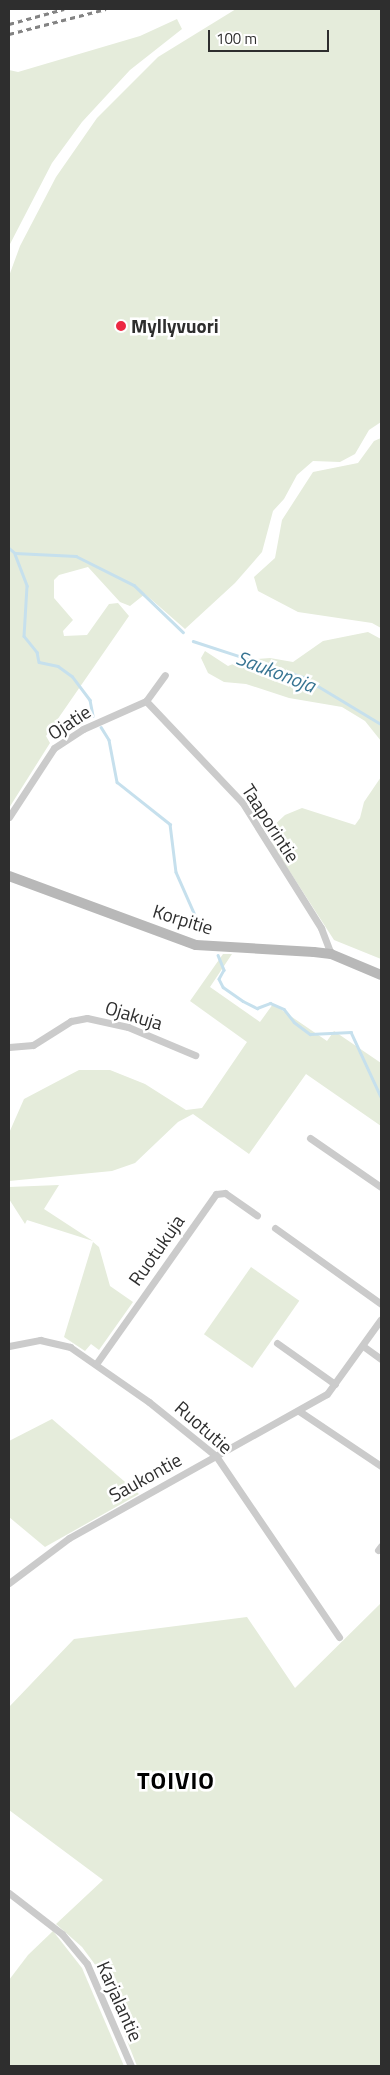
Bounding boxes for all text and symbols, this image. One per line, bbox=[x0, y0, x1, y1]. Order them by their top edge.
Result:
scale bar bbox=[210, 20, 331, 52]
text: 100 m bbox=[216, 27, 257, 50]
place label: Myllyvuori bbox=[131, 315, 219, 337]
marker: Myllyvuori bbox=[115, 320, 127, 332]
water label: Saukonoja bbox=[233, 645, 319, 697]
street label: Ojatie bbox=[43, 700, 95, 744]
street label: Taaporintie bbox=[237, 780, 305, 866]
street label: Korpitie bbox=[150, 899, 216, 939]
street label: Ojakuja bbox=[102, 995, 166, 1035]
street label: Ruotukuja bbox=[123, 1210, 189, 1290]
street label: Ruotutie bbox=[171, 1396, 237, 1458]
street label: Saukontie bbox=[105, 1448, 185, 1506]
district label: TOIVIO bbox=[136, 1767, 216, 1795]
street label: Karjalantie bbox=[92, 1958, 148, 2044]

